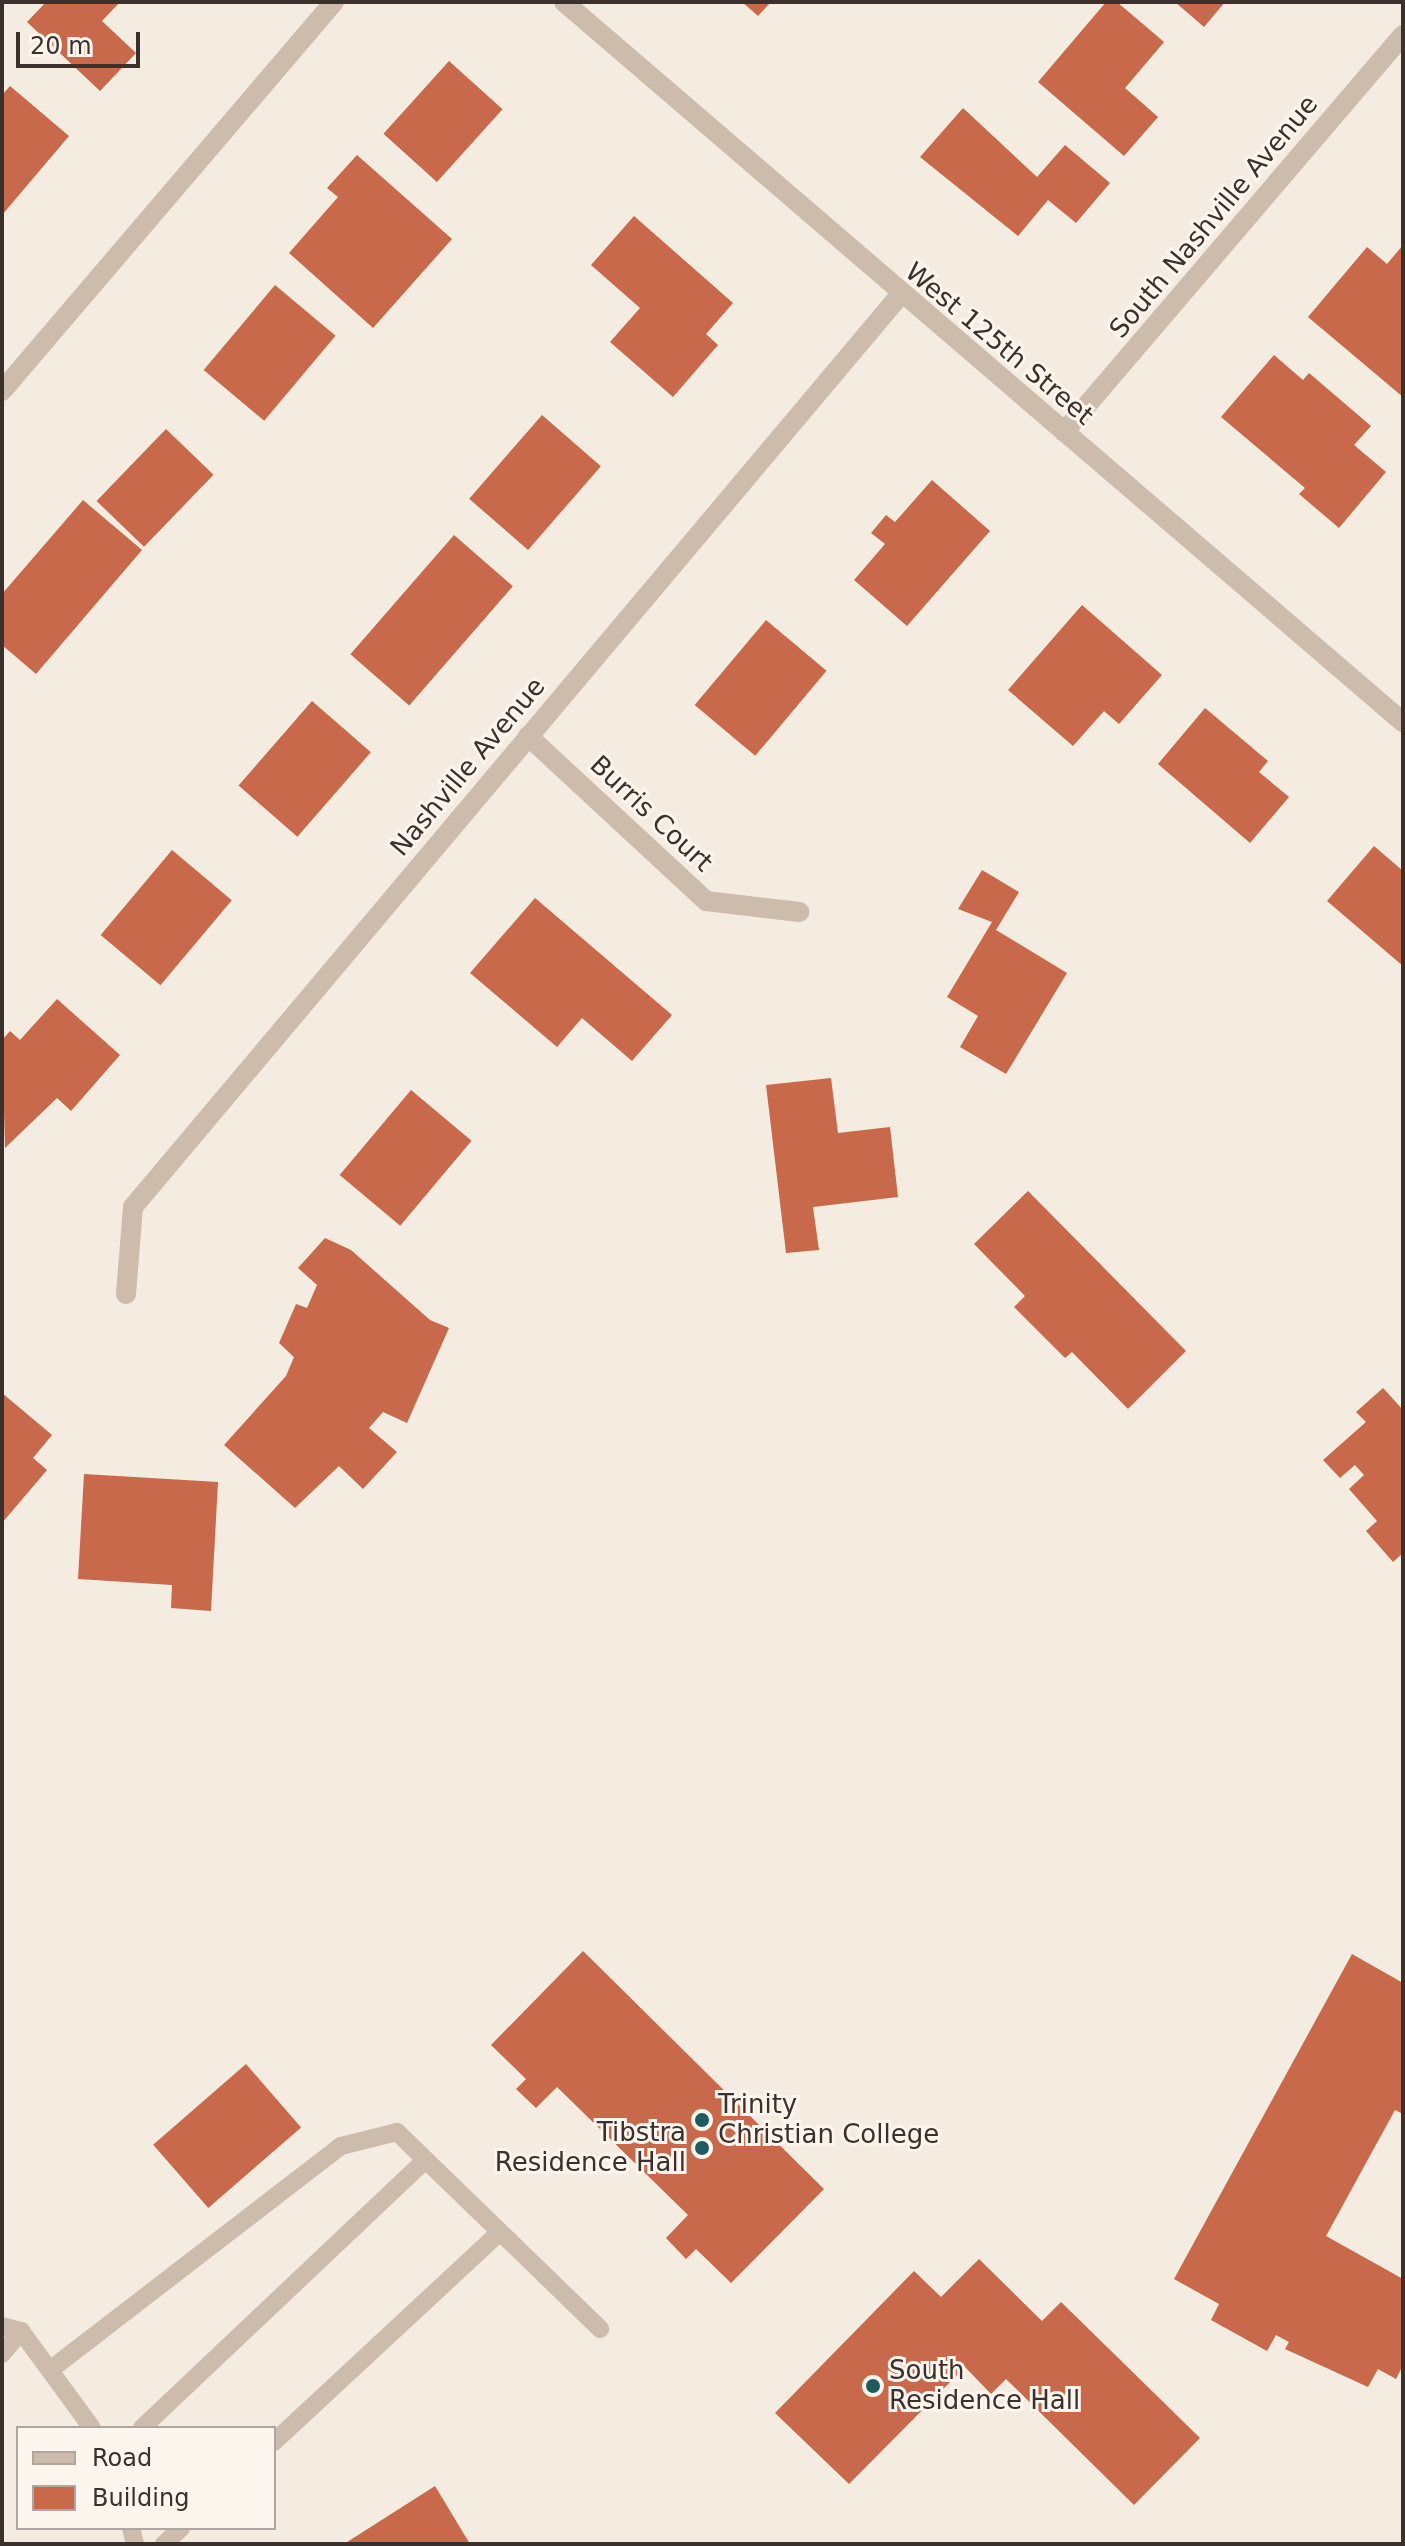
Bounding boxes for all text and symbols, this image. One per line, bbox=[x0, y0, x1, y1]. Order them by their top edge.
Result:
scale bar bbox=[20, 16, 144, 66]
text: 20 m bbox=[30, 32, 92, 60]
street label: South Nashville Avenue bbox=[1103, 89, 1325, 345]
street label: West 125th Street bbox=[899, 256, 1099, 432]
street label: Nashville Avenue bbox=[384, 671, 552, 863]
street label: Burris Court bbox=[583, 749, 719, 879]
place label: Trinity Christian College bbox=[718, 2089, 939, 2150]
marker: Trinity Christian College bbox=[693, 2111, 711, 2129]
place label: Tibstra Residence Hall bbox=[495, 2117, 686, 2178]
marker: Tibstra Residence Hall bbox=[693, 2139, 711, 2157]
place label: South Residence Hall bbox=[889, 2355, 1080, 2416]
marker: South Residence Hall bbox=[864, 2377, 882, 2395]
legend bbox=[16, 2426, 276, 2530]
text: Road bbox=[92, 2444, 152, 2472]
text: Building bbox=[92, 2484, 189, 2512]

